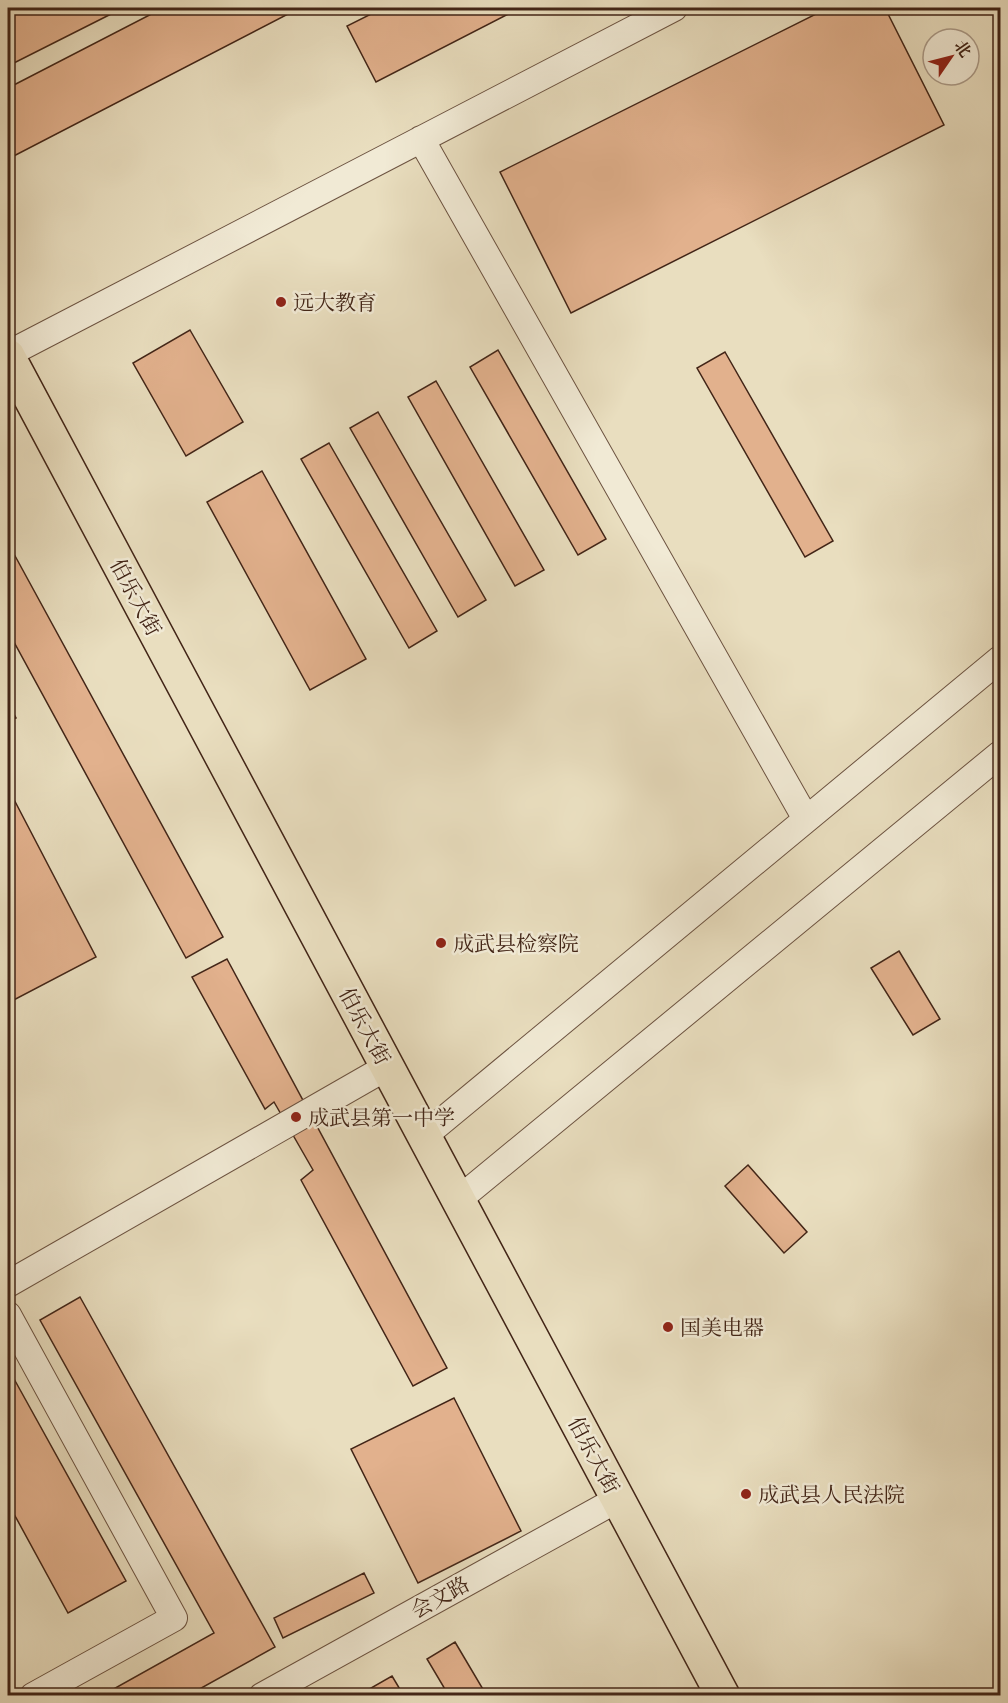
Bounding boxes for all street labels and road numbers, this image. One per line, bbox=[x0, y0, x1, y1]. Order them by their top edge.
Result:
street label: 伯乐大街 bbox=[105, 554, 167, 640]
street label: 伯乐大街 bbox=[334, 983, 396, 1069]
street label: 伯乐大街 bbox=[563, 1412, 625, 1498]
street label: 会文路 bbox=[406, 1571, 474, 1623]

